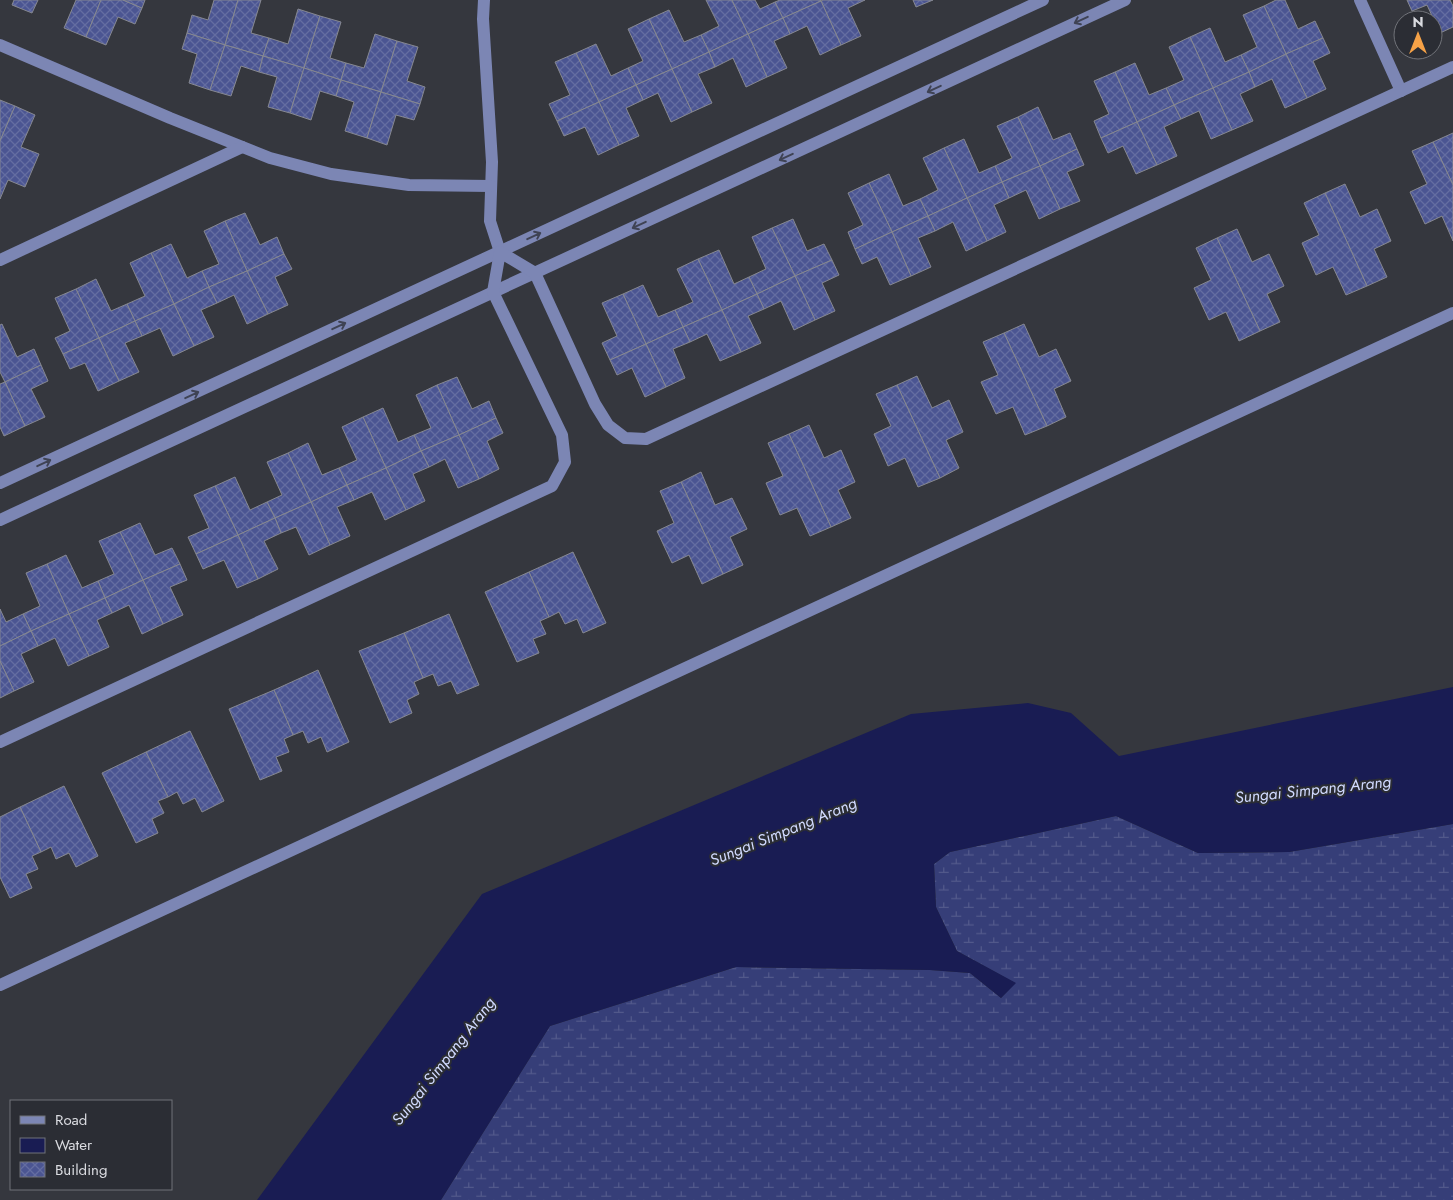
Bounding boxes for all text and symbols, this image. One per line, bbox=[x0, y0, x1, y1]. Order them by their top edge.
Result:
north arrow bbox=[1393, 10, 1443, 60]
text: N bbox=[1412, 12, 1424, 32]
one-way arrow bbox=[1074, 16, 1089, 26]
one-way arrow bbox=[927, 84, 942, 94]
one-way arrow bbox=[779, 152, 794, 162]
one-way arrow bbox=[632, 221, 647, 230]
one-way arrow bbox=[526, 231, 541, 240]
one-way arrow bbox=[331, 321, 346, 331]
one-way arrow bbox=[184, 389, 199, 399]
one-way arrow bbox=[36, 458, 51, 467]
water label: Sungai Simpang Arang bbox=[1234, 770, 1392, 809]
water label: Sungai Simpang Arang bbox=[706, 791, 860, 872]
water label: Sungai Simpang Arang bbox=[386, 992, 501, 1130]
legend bbox=[10, 1100, 172, 1190]
text: Road bbox=[55, 1109, 87, 1131]
text: Water bbox=[55, 1134, 93, 1156]
text: Building bbox=[55, 1159, 107, 1181]

